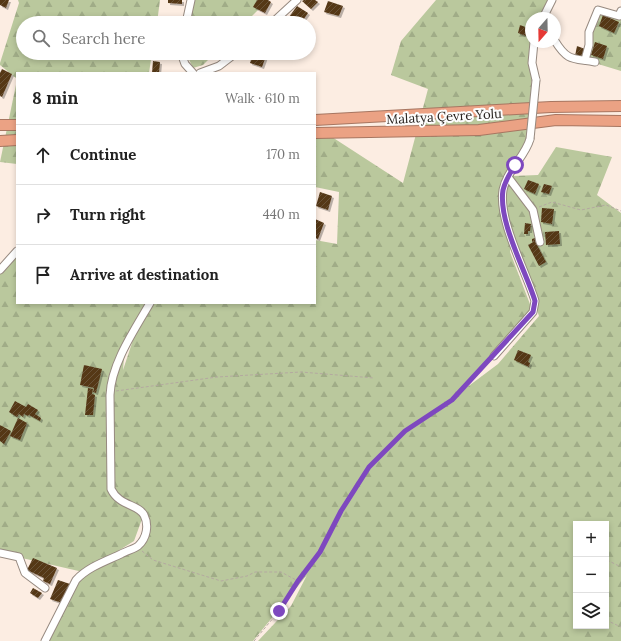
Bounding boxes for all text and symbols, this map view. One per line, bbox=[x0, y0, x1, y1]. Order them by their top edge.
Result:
north arrow bbox=[525, 12, 561, 48]
search box bbox=[16, 16, 316, 60]
icon: search bbox=[30, 27, 52, 49]
text: Search here bbox=[62, 29, 145, 48]
text: 8 min bbox=[32, 87, 78, 109]
text: Walk · 610 m bbox=[225, 90, 300, 107]
street label: Malatya Çevre Yolu bbox=[386, 105, 502, 128]
icon: ahead bbox=[32, 144, 54, 166]
text: Continue bbox=[70, 145, 136, 164]
text: 170 m bbox=[266, 146, 300, 163]
route start bbox=[506, 156, 524, 174]
icon: right bbox=[32, 204, 54, 226]
text: Turn right bbox=[70, 205, 146, 224]
text: 440 m bbox=[263, 206, 300, 223]
icon: arrive bbox=[32, 264, 54, 286]
text: Arrive at destination bbox=[70, 265, 219, 284]
map controls bbox=[573, 521, 609, 629]
button: + bbox=[573, 521, 609, 557]
button: − bbox=[573, 557, 609, 593]
button: layers bbox=[573, 593, 609, 629]
route end bbox=[270, 602, 288, 620]

